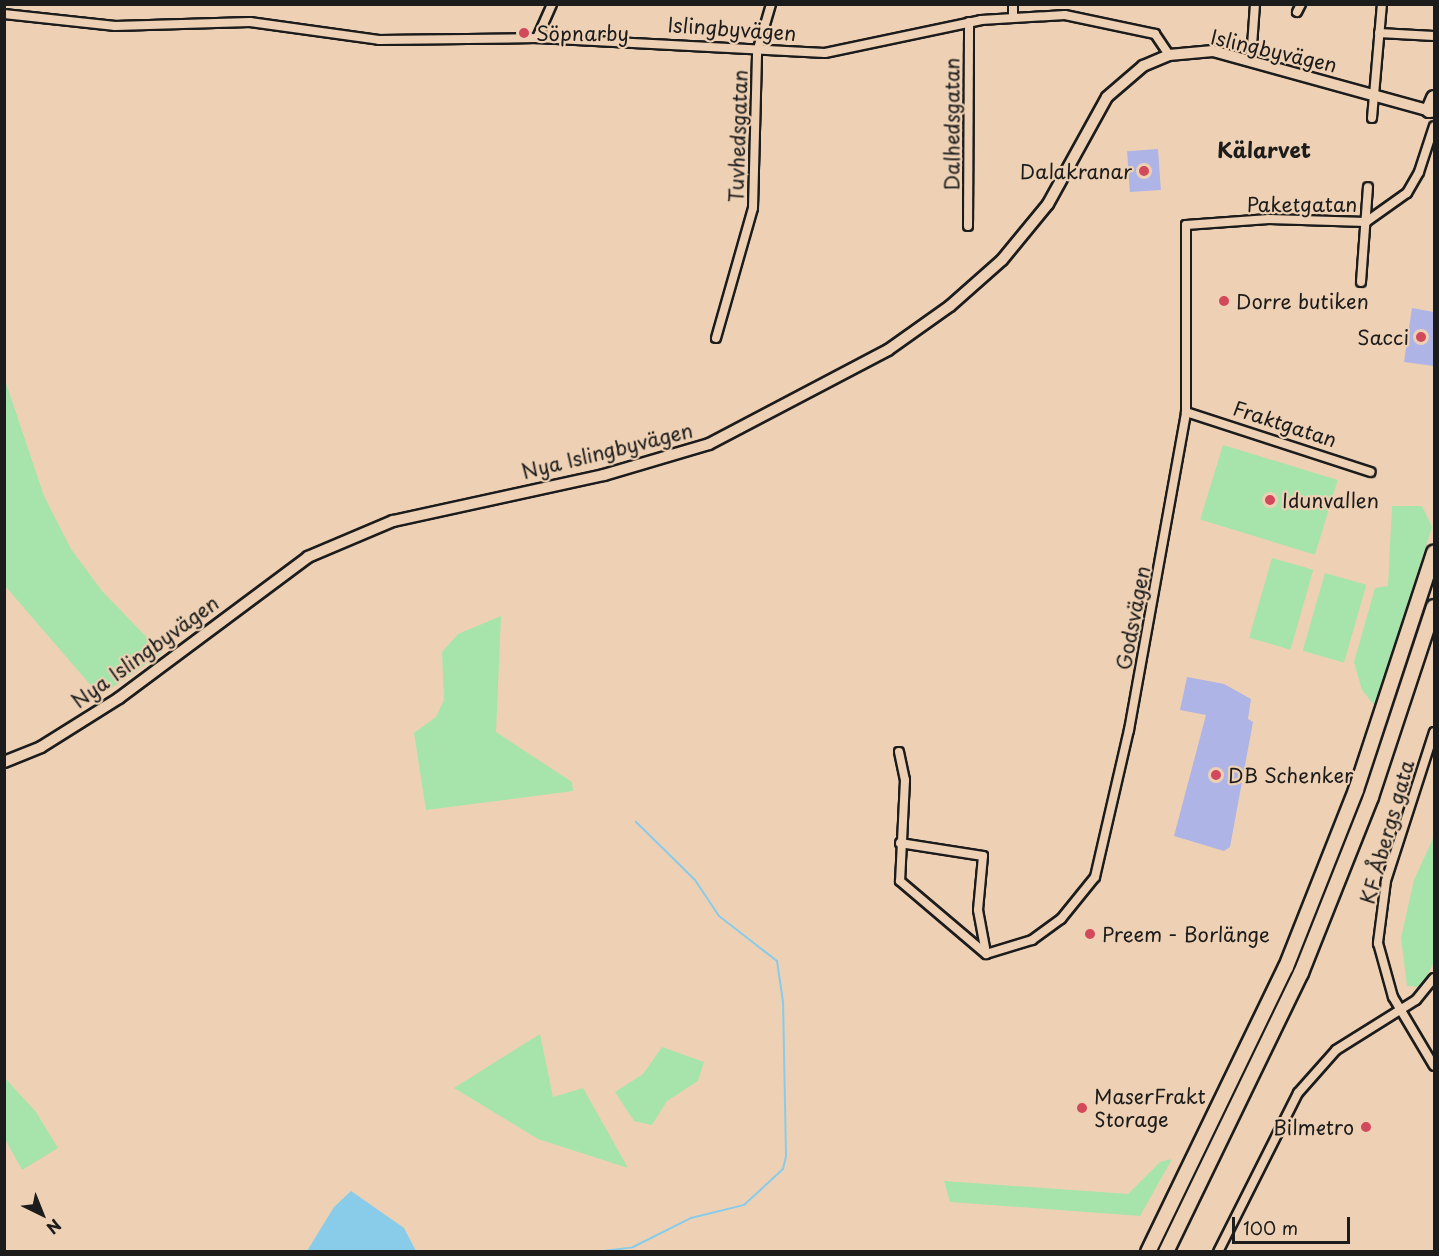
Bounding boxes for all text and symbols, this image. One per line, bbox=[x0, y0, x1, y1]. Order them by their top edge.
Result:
street label: Islingbyvägen bbox=[667, 13, 797, 45]
place label: Söpnarby bbox=[536, 21, 629, 45]
street label: Islingbyvägen bbox=[1209, 25, 1339, 77]
marker: Söpnarby bbox=[517, 26, 531, 40]
street label: Dalhedsgatan bbox=[940, 58, 964, 190]
street label: Tuvhedsgatan bbox=[724, 69, 752, 203]
district label: Kälarvet bbox=[1217, 136, 1311, 162]
place label: Dalakranar bbox=[1020, 159, 1132, 183]
marker: Dalakranar bbox=[1137, 164, 1151, 178]
street label: Paketgatan bbox=[1247, 192, 1357, 216]
place label: Dorre butiken bbox=[1236, 289, 1369, 313]
marker: Dorre butiken bbox=[1217, 294, 1231, 308]
place label: Sacci bbox=[1357, 325, 1409, 349]
marker: Sacci bbox=[1414, 330, 1428, 344]
street label: Fraktgatan bbox=[1230, 396, 1340, 452]
street label: Nya Islingbyvägen bbox=[519, 418, 695, 484]
place label: Idunvallen bbox=[1282, 488, 1379, 512]
marker: Idunvallen bbox=[1263, 493, 1277, 507]
street label: Godsvägen bbox=[1111, 564, 1155, 672]
street label: Nya Islingbyvägen bbox=[67, 591, 223, 713]
street label: KF Åbergs gata bbox=[1355, 757, 1419, 907]
place label: DB Schenker bbox=[1228, 763, 1353, 787]
marker: DB Schenker bbox=[1209, 768, 1223, 782]
place label: Preem - Borlänge bbox=[1102, 922, 1271, 946]
marker: Preem - Borlänge bbox=[1083, 927, 1097, 941]
place label: MaserFrakt Storage bbox=[1094, 1084, 1206, 1131]
marker: MaserFrakt Storage bbox=[1075, 1101, 1089, 1115]
place label: Bilmetro bbox=[1273, 1115, 1354, 1139]
marker: Bilmetro bbox=[1359, 1120, 1373, 1134]
north arrow bbox=[12, 1184, 72, 1244]
scale bar bbox=[1235, 1205, 1354, 1243]
text: N bbox=[41, 1214, 67, 1240]
text: 100 m bbox=[1243, 1214, 1298, 1241]

